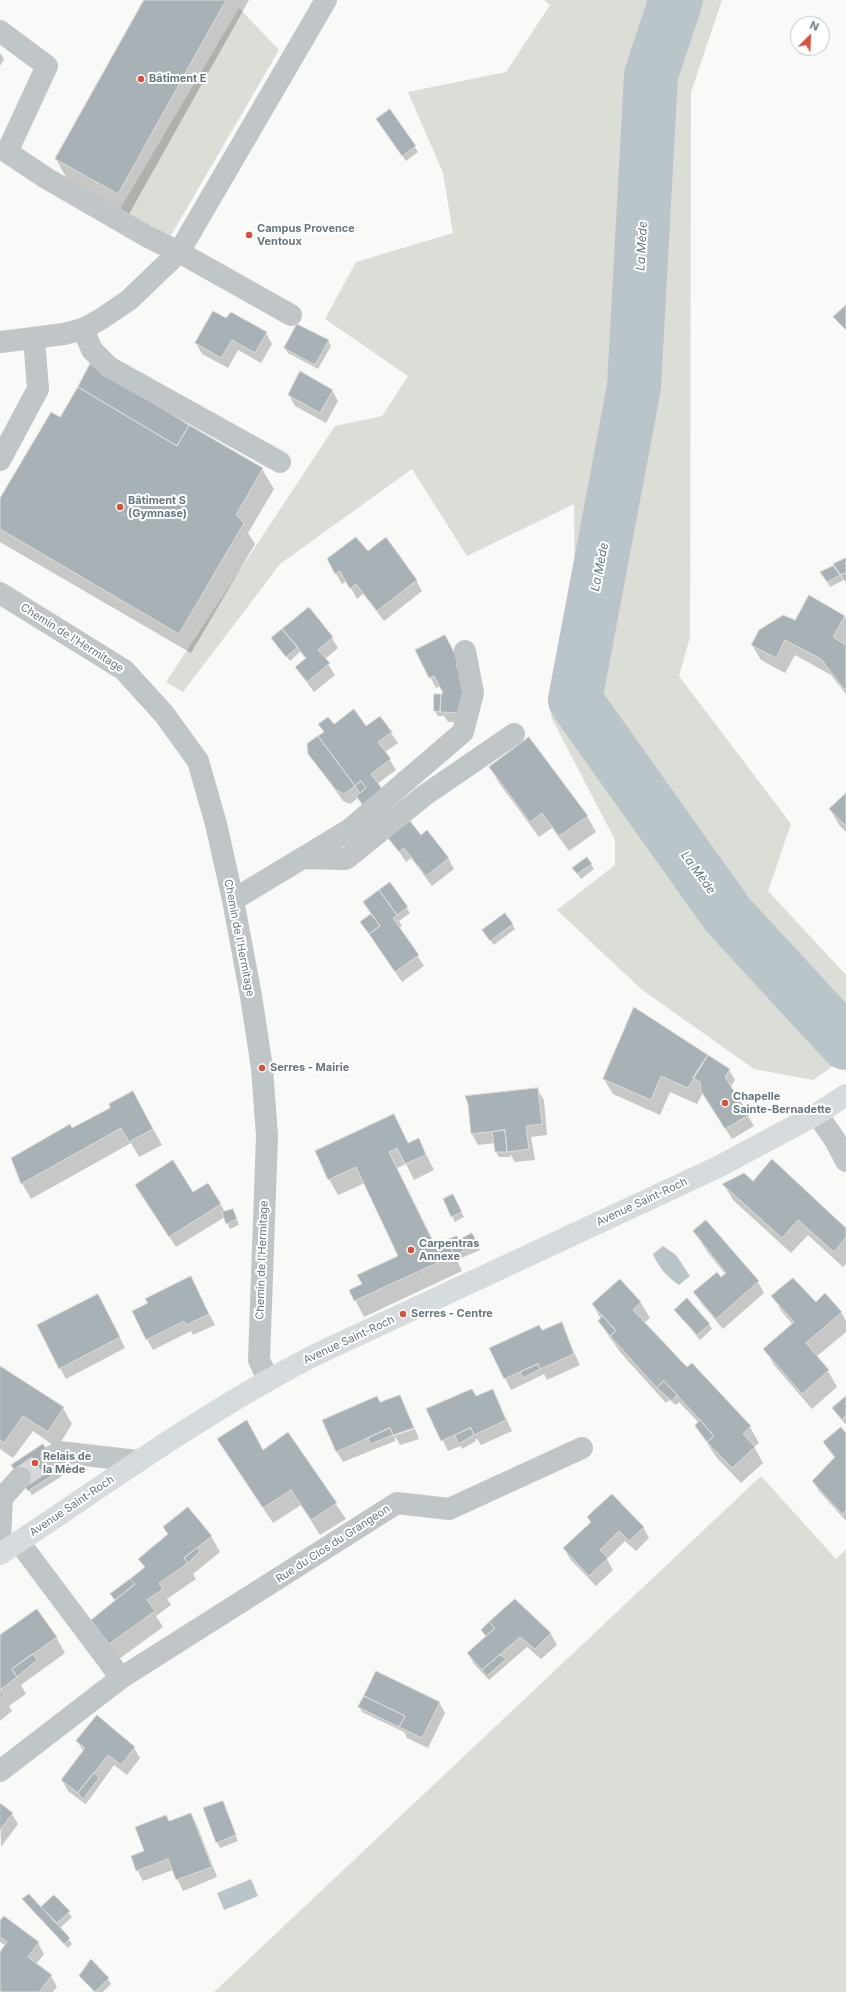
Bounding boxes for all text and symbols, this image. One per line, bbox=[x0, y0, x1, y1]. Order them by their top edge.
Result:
north arrow bbox=[790, 16, 830, 56]
text: N bbox=[808, 18, 821, 34]
place label: Bâtiment E bbox=[149, 72, 206, 86]
marker: Bâtiment E bbox=[136, 74, 146, 84]
water label: La Mède bbox=[634, 221, 650, 271]
place label: Campus Provence Ventoux bbox=[257, 222, 355, 248]
marker: Campus Provence Ventoux bbox=[244, 230, 254, 240]
place label: Bâtiment S (Gymnase) bbox=[128, 494, 187, 520]
marker: Bâtiment S (Gymnase) bbox=[115, 502, 125, 512]
water label: La Mède bbox=[588, 541, 612, 593]
street label: Chemin de l'Hermitage bbox=[18, 601, 126, 675]
water label: La Mède bbox=[678, 849, 718, 897]
street label: Chemin de l'Hermitage bbox=[221, 878, 257, 998]
place label: Serres - Mairie bbox=[270, 1061, 349, 1075]
marker: Serres - Mairie bbox=[257, 1063, 267, 1073]
place label: Chapelle Sainte-Bernadette bbox=[733, 1090, 831, 1116]
marker: Chapelle Sainte-Bernadette bbox=[720, 1098, 730, 1108]
street label: Avenue Saint-Roch bbox=[594, 1175, 690, 1229]
street label: Chemin de l'Hermitage bbox=[253, 1200, 271, 1320]
place label: Carpentras Annexe bbox=[419, 1237, 479, 1263]
marker: Carpentras Annexe bbox=[406, 1245, 416, 1255]
place label: Serres - Centre bbox=[411, 1307, 493, 1321]
marker: Serres - Centre bbox=[398, 1309, 408, 1319]
street label: Avenue Saint-Roch bbox=[301, 1313, 397, 1367]
place label: Relais de la Mède bbox=[43, 1450, 91, 1476]
marker: Relais de la Mède bbox=[30, 1458, 40, 1468]
street label: Avenue Saint-Roch bbox=[27, 1473, 117, 1539]
street label: Rue du Clos du Grangeon bbox=[274, 1502, 392, 1586]

